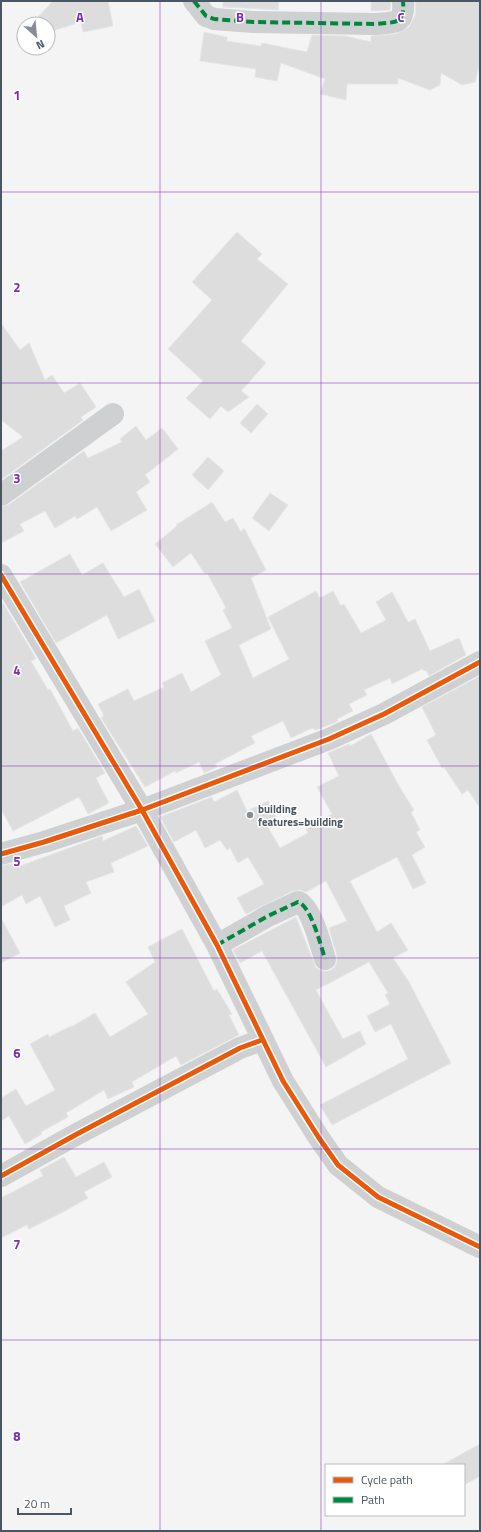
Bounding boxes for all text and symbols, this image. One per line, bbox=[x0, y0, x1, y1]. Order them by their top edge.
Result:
text: A bbox=[76, 7, 84, 27]
text: B bbox=[236, 7, 244, 27]
text: C bbox=[397, 7, 405, 27]
north arrow bbox=[16, 16, 56, 56]
text: N bbox=[34, 36, 48, 54]
text: 1 bbox=[13, 85, 21, 105]
text: 2 bbox=[13, 277, 21, 297]
text: 3 bbox=[13, 468, 21, 488]
text: 4 bbox=[13, 660, 21, 680]
place label: building features=building bbox=[258, 801, 343, 830]
marker: building features=building bbox=[245, 810, 255, 820]
text: 5 bbox=[13, 851, 21, 871]
text: 6 bbox=[13, 1043, 21, 1063]
text: 7 bbox=[13, 1234, 21, 1254]
text: 8 bbox=[13, 1426, 21, 1446]
legend bbox=[325, 1464, 465, 1516]
text: Cycle path bbox=[361, 1470, 413, 1489]
scale bar bbox=[18, 1490, 71, 1516]
text: Path bbox=[361, 1490, 385, 1509]
text: 20 m bbox=[24, 1494, 50, 1513]

